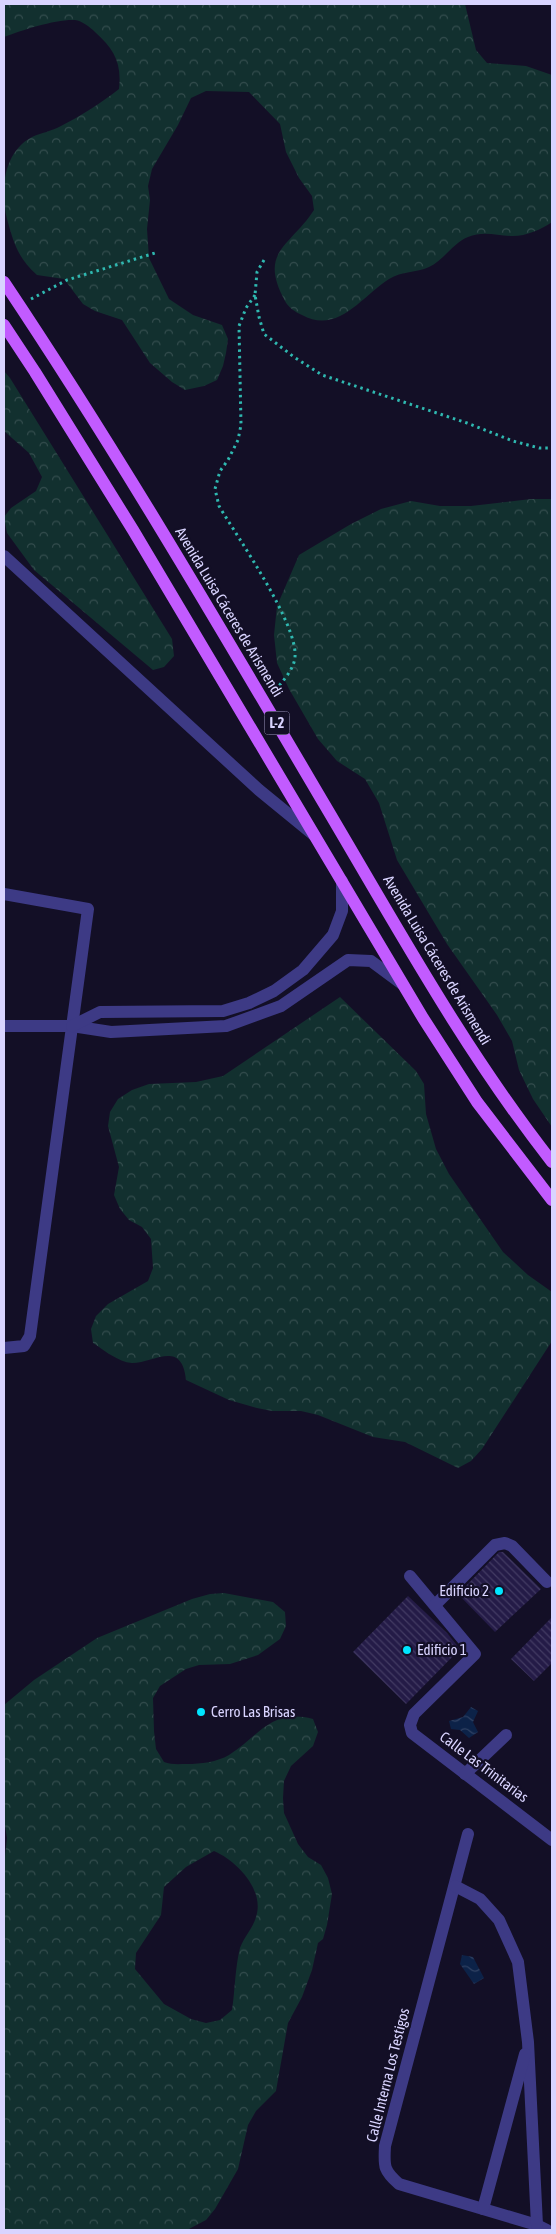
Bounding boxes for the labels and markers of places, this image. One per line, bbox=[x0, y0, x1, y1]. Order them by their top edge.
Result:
place label: Edificio 2 bbox=[439, 1582, 489, 1599]
marker: Edificio 2 bbox=[493, 1585, 505, 1597]
place label: Edificio 1 bbox=[417, 1641, 467, 1658]
marker: Edificio 1 bbox=[401, 1644, 413, 1656]
place label: Cerro Las Brisas bbox=[211, 1703, 295, 1720]
marker: Cerro Las Brisas bbox=[195, 1706, 207, 1718]

